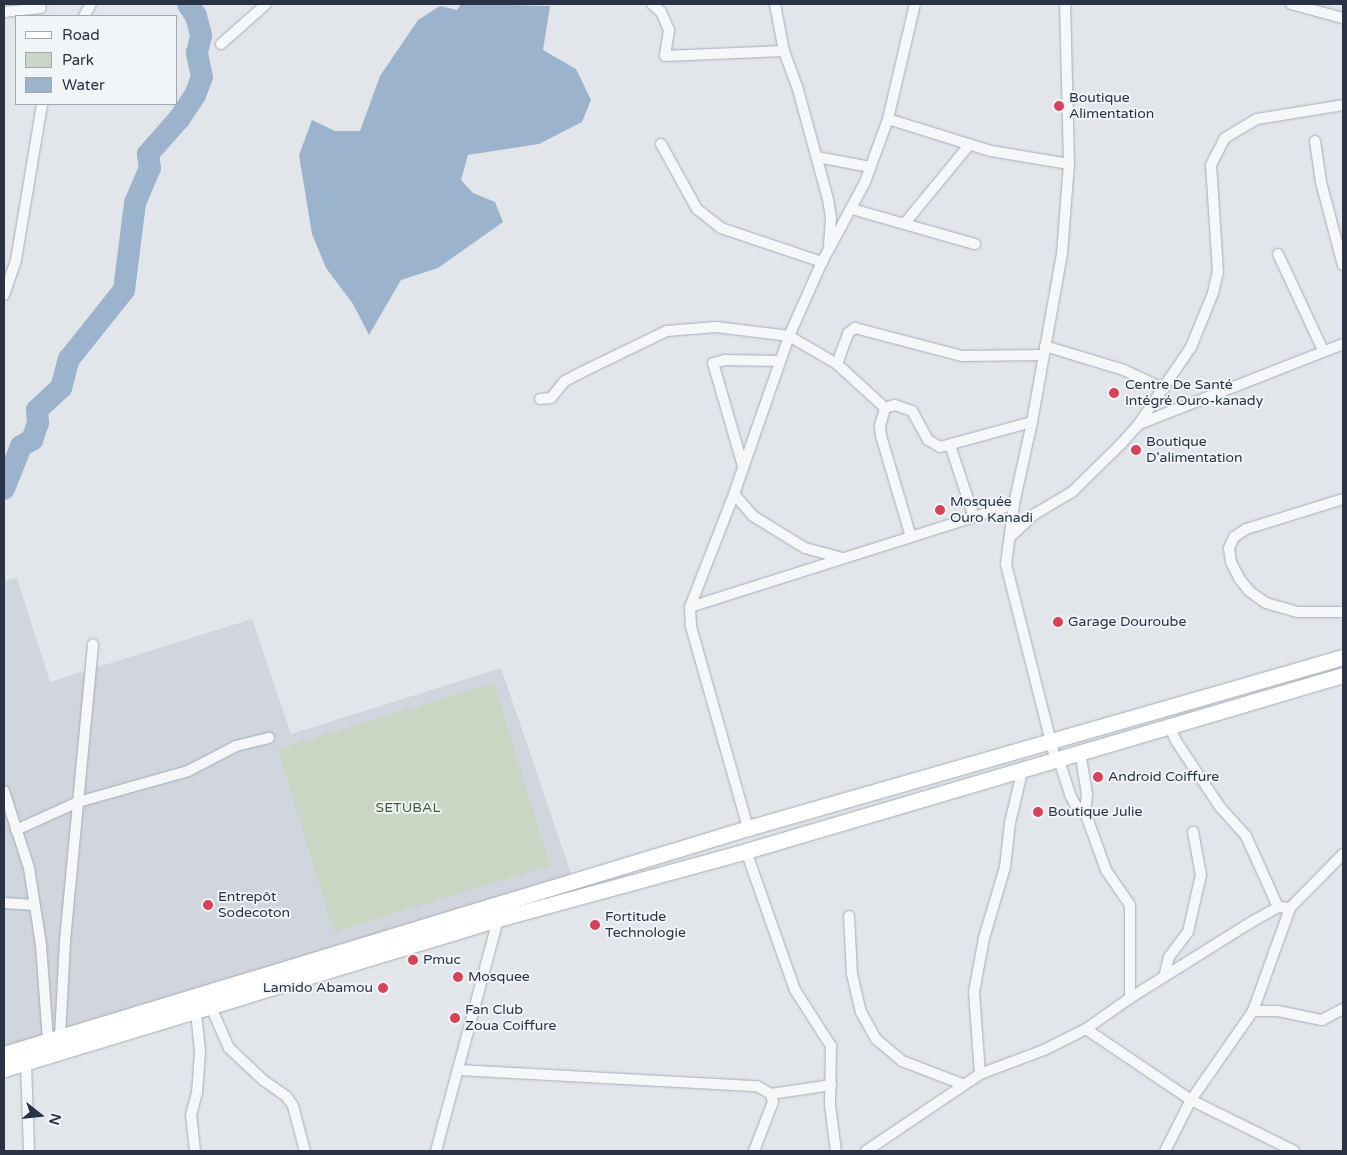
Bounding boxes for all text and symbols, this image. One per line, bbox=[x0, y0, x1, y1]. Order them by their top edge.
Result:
legend bbox=[15, 15, 178, 105]
text: Road bbox=[62, 26, 100, 44]
text: Park bbox=[62, 51, 94, 69]
text: Water bbox=[62, 76, 105, 94]
place label: Boutique Alimentation bbox=[1069, 90, 1154, 122]
marker: Boutique Alimentation bbox=[1053, 100, 1065, 112]
place label: Centre De Santé Intégré Ouro-kanady bbox=[1125, 377, 1263, 410]
marker: Centre De Santé Intégré Ouro-kanady bbox=[1107, 386, 1121, 400]
place label: Boutique D'alimentation bbox=[1146, 434, 1243, 467]
marker: Boutique D'alimentation bbox=[1130, 444, 1142, 456]
place label: Mosquée Ouro Kanadi bbox=[950, 494, 1033, 526]
marker: Mosquée Ouro Kanadi bbox=[934, 504, 946, 516]
place label: Garage Douroube bbox=[1068, 614, 1186, 630]
marker: Garage Douroube bbox=[1052, 616, 1064, 628]
place label: Android Coiffure bbox=[1108, 769, 1219, 785]
marker: Android Coiffure bbox=[1092, 771, 1104, 783]
park label: SETUBAL bbox=[376, 800, 440, 816]
place label: Boutique Julie bbox=[1048, 804, 1142, 820]
marker: Boutique Julie bbox=[1032, 806, 1044, 818]
place label: Entrepôt Sodecoton bbox=[218, 889, 290, 922]
marker: Entrepôt Sodecoton bbox=[202, 899, 214, 911]
place label: Fortitude Technologie bbox=[605, 909, 686, 942]
marker: Fortitude Technologie bbox=[589, 919, 601, 931]
place label: Pmuc bbox=[423, 952, 461, 968]
marker: Pmuc bbox=[407, 954, 419, 966]
place label: Mosquee bbox=[468, 969, 530, 985]
marker: Mosquee bbox=[452, 971, 464, 983]
place label: Lamido Abamou bbox=[263, 980, 373, 996]
marker: Lamido Abamou bbox=[377, 982, 389, 994]
place label: Fan Club Zoua Coiffure bbox=[465, 1002, 556, 1034]
marker: Fan Club Zoua Coiffure bbox=[449, 1012, 461, 1024]
north arrow bbox=[15, 1090, 65, 1140]
text: N bbox=[45, 1112, 65, 1127]

